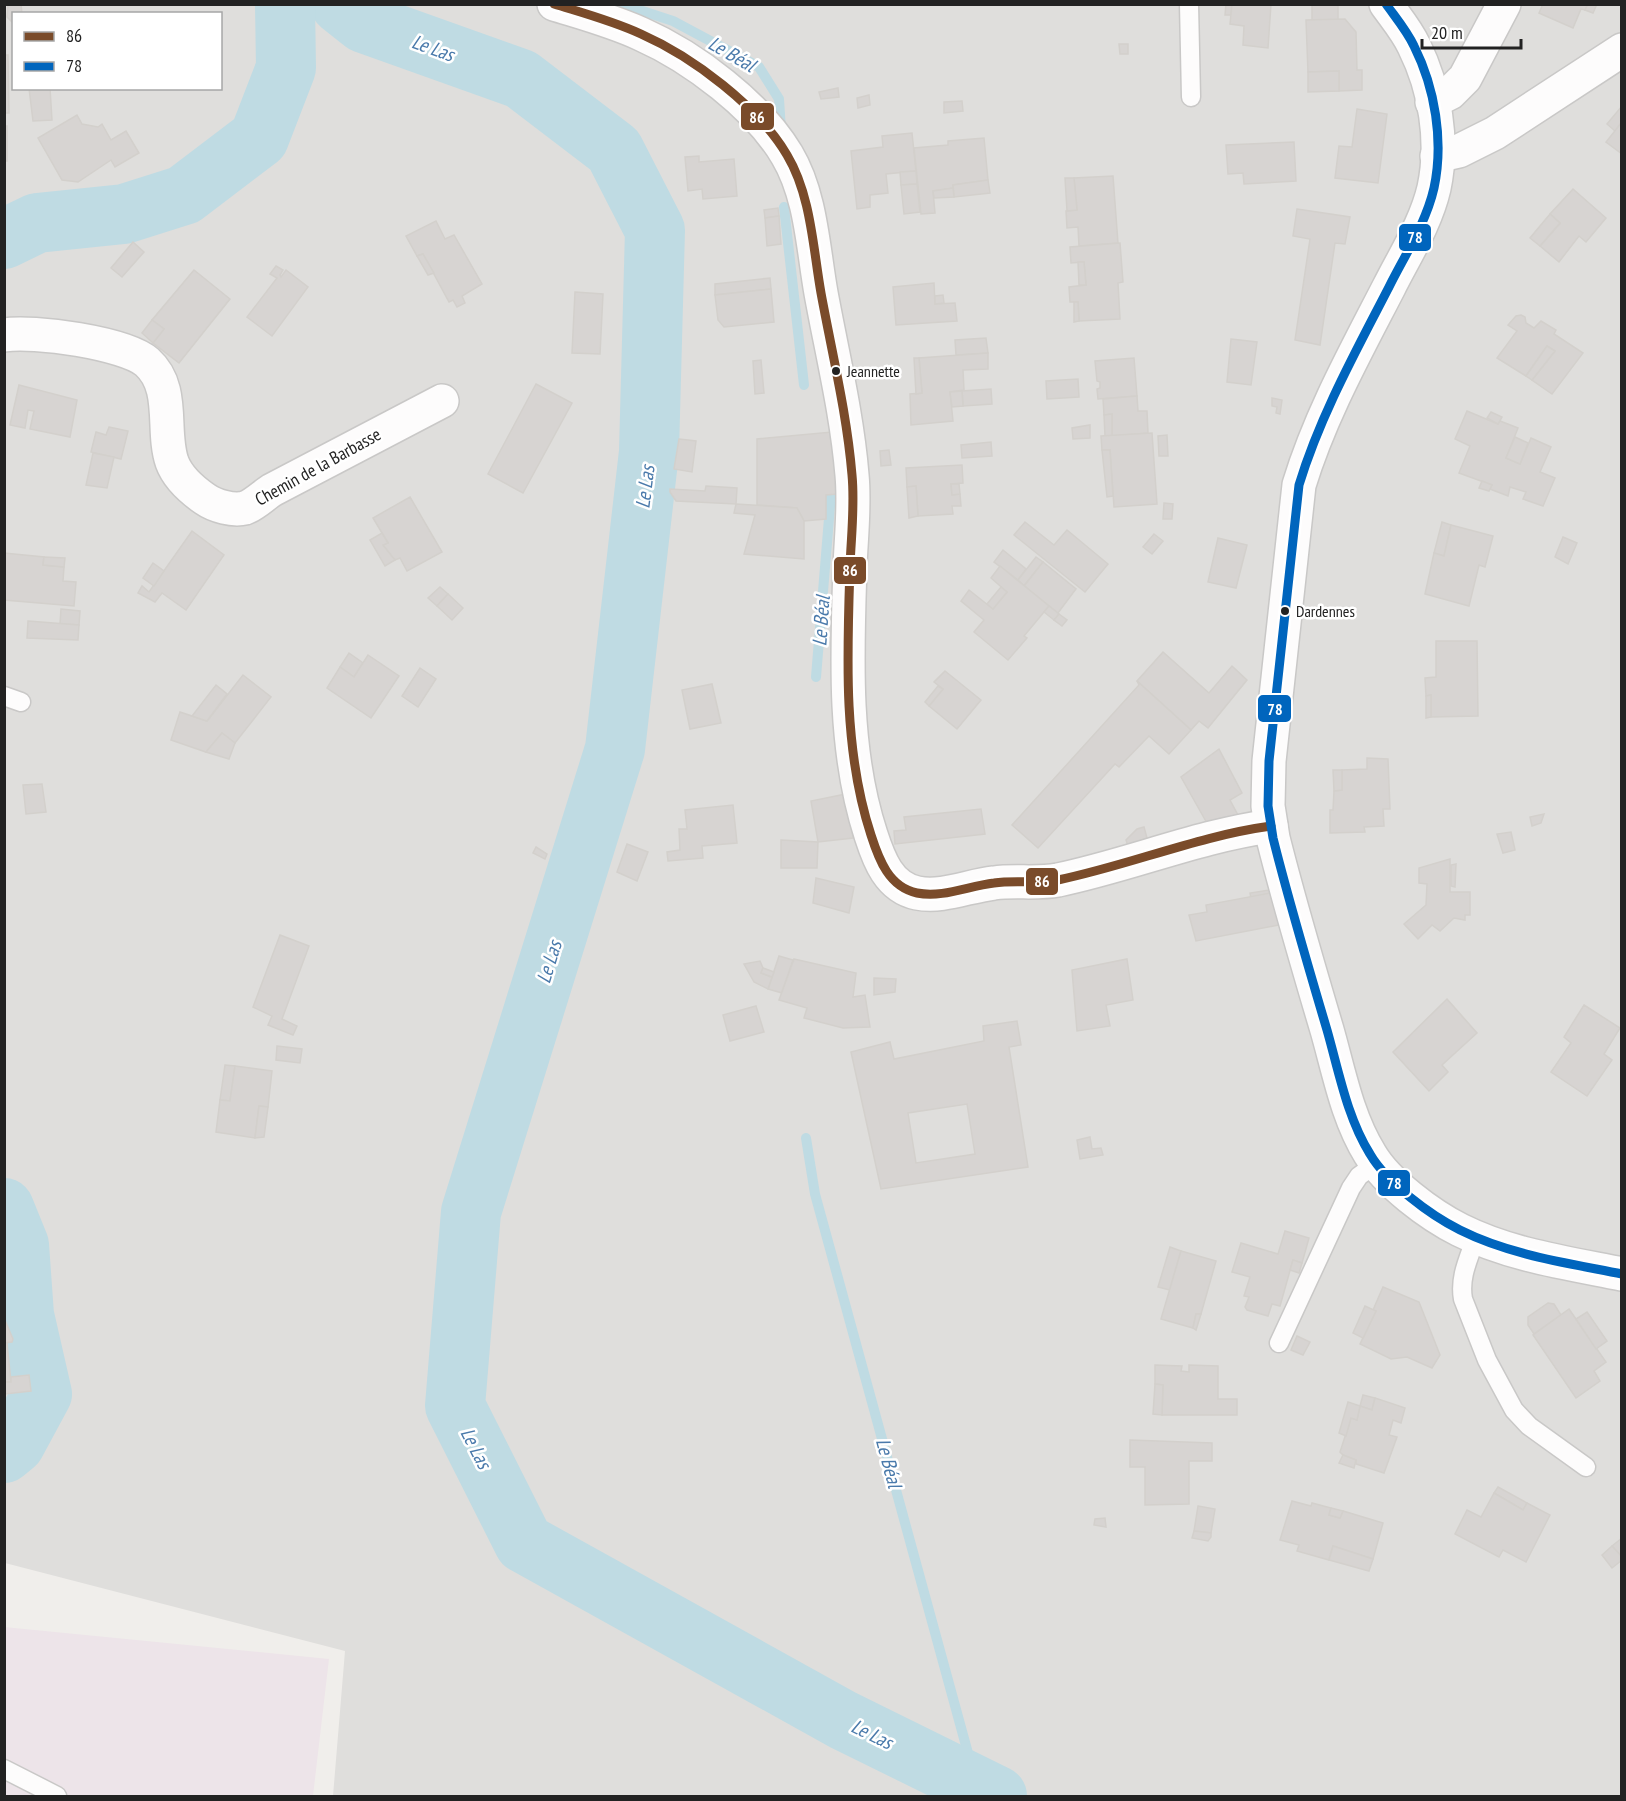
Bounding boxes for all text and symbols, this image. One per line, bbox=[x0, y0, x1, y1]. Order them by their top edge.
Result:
legend bbox=[12, 12, 222, 90]
scale bar bbox=[1422, 12, 1521, 50]
text: 20 m bbox=[1431, 21, 1463, 44]
text: 86 bbox=[66, 24, 82, 47]
water label: Le Las bbox=[408, 28, 460, 68]
water label: Le Béal bbox=[704, 30, 762, 79]
text: 78 bbox=[66, 54, 82, 77]
line badge: 86 bbox=[740, 102, 775, 131]
text: 86 bbox=[749, 107, 765, 127]
line badge: 78 bbox=[1398, 223, 1432, 252]
text: 78 bbox=[1407, 227, 1423, 247]
place label: Jeannette bbox=[846, 361, 900, 381]
marker: Jeannette bbox=[830, 365, 842, 377]
street label: Chemin de la Barbasse bbox=[251, 422, 385, 511]
water label: Le Las bbox=[629, 462, 661, 510]
line badge: 86 bbox=[833, 556, 867, 585]
text: 86 bbox=[842, 560, 858, 580]
water label: Le Béal bbox=[806, 593, 836, 647]
place label: Dardennes bbox=[1296, 601, 1355, 621]
marker: Dardennes bbox=[1279, 605, 1291, 617]
line badge: 78 bbox=[1257, 694, 1292, 723]
text: 78 bbox=[1267, 699, 1283, 719]
line badge: 86 bbox=[1025, 867, 1059, 896]
text: 86 bbox=[1034, 871, 1050, 891]
water label: Le Las bbox=[530, 936, 568, 986]
line badge: 78 bbox=[1377, 1169, 1411, 1197]
text: 78 bbox=[1386, 1173, 1402, 1193]
water label: Le Las bbox=[455, 1423, 498, 1475]
water label: Le Béal bbox=[870, 1435, 909, 1493]
water label: Le Las bbox=[847, 1713, 899, 1756]

